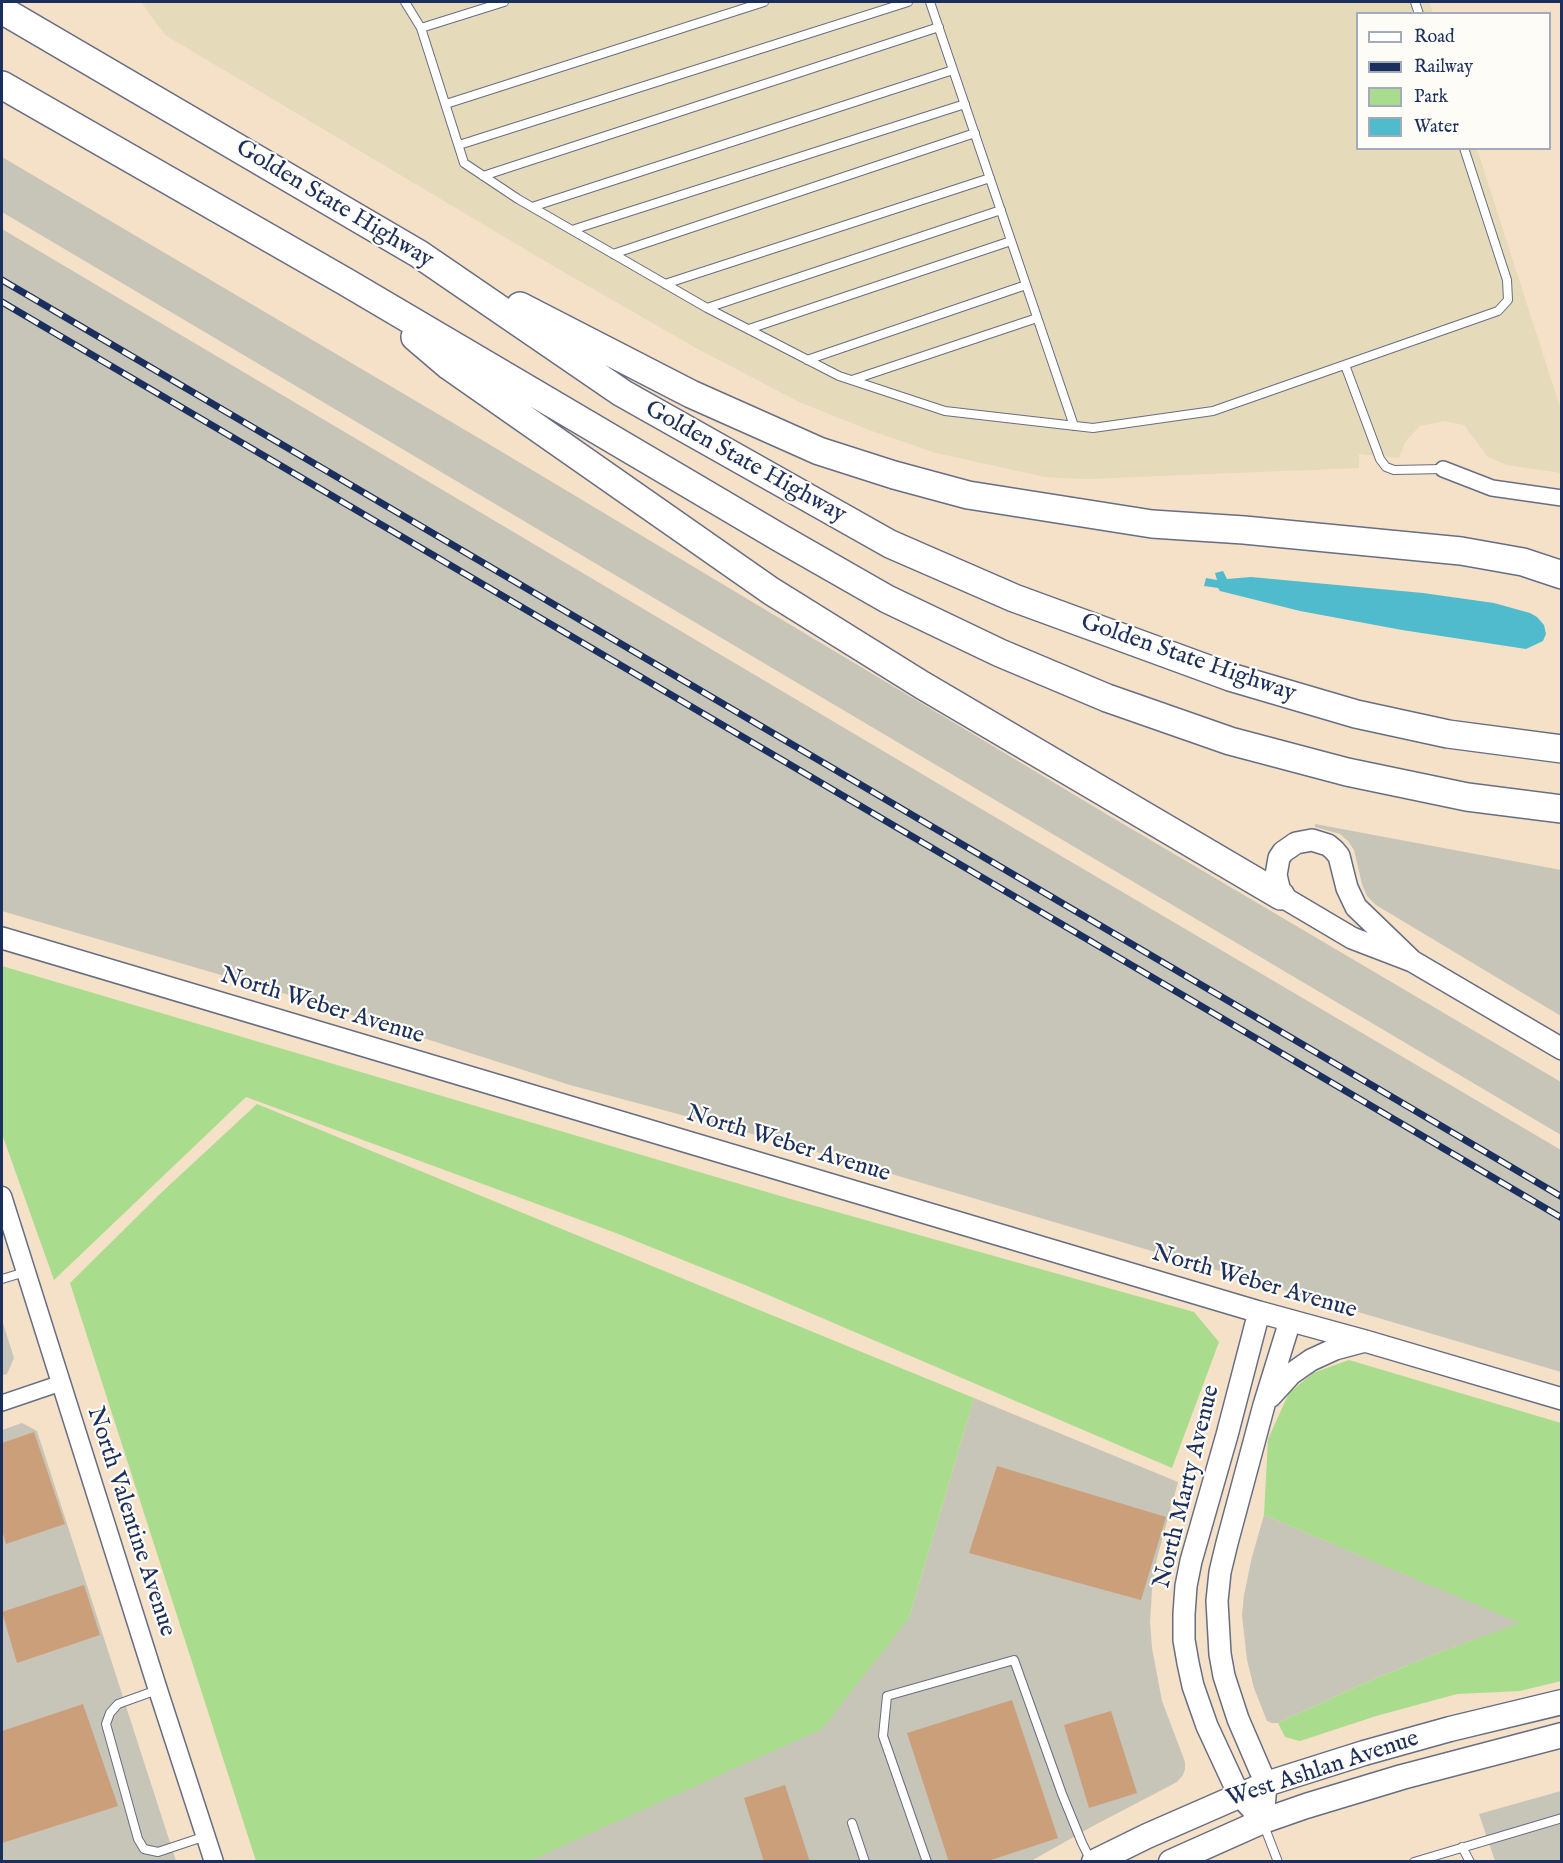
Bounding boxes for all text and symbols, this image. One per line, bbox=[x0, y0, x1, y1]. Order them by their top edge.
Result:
legend bbox=[1356, 12, 1551, 150]
text: Road bbox=[1414, 26, 1455, 49]
text: Railway bbox=[1414, 56, 1473, 79]
text: Park bbox=[1414, 86, 1448, 109]
text: Water bbox=[1414, 116, 1459, 139]
street label: Golden State Highway bbox=[230, 135, 438, 275]
street label: Golden State Highway bbox=[639, 396, 851, 530]
street label: Golden State Highway bbox=[1077, 609, 1299, 709]
street label: North Weber Avenue bbox=[216, 962, 428, 1052]
street label: North Weber Avenue bbox=[682, 1100, 894, 1190]
street label: North Weber Avenue bbox=[1148, 1240, 1360, 1326]
street label: North Marty Avenue bbox=[1149, 1382, 1227, 1592]
street label: North Valentine Avenue bbox=[79, 1404, 181, 1640]
street label: West Ashlan Avenue bbox=[1223, 1725, 1423, 1815]

